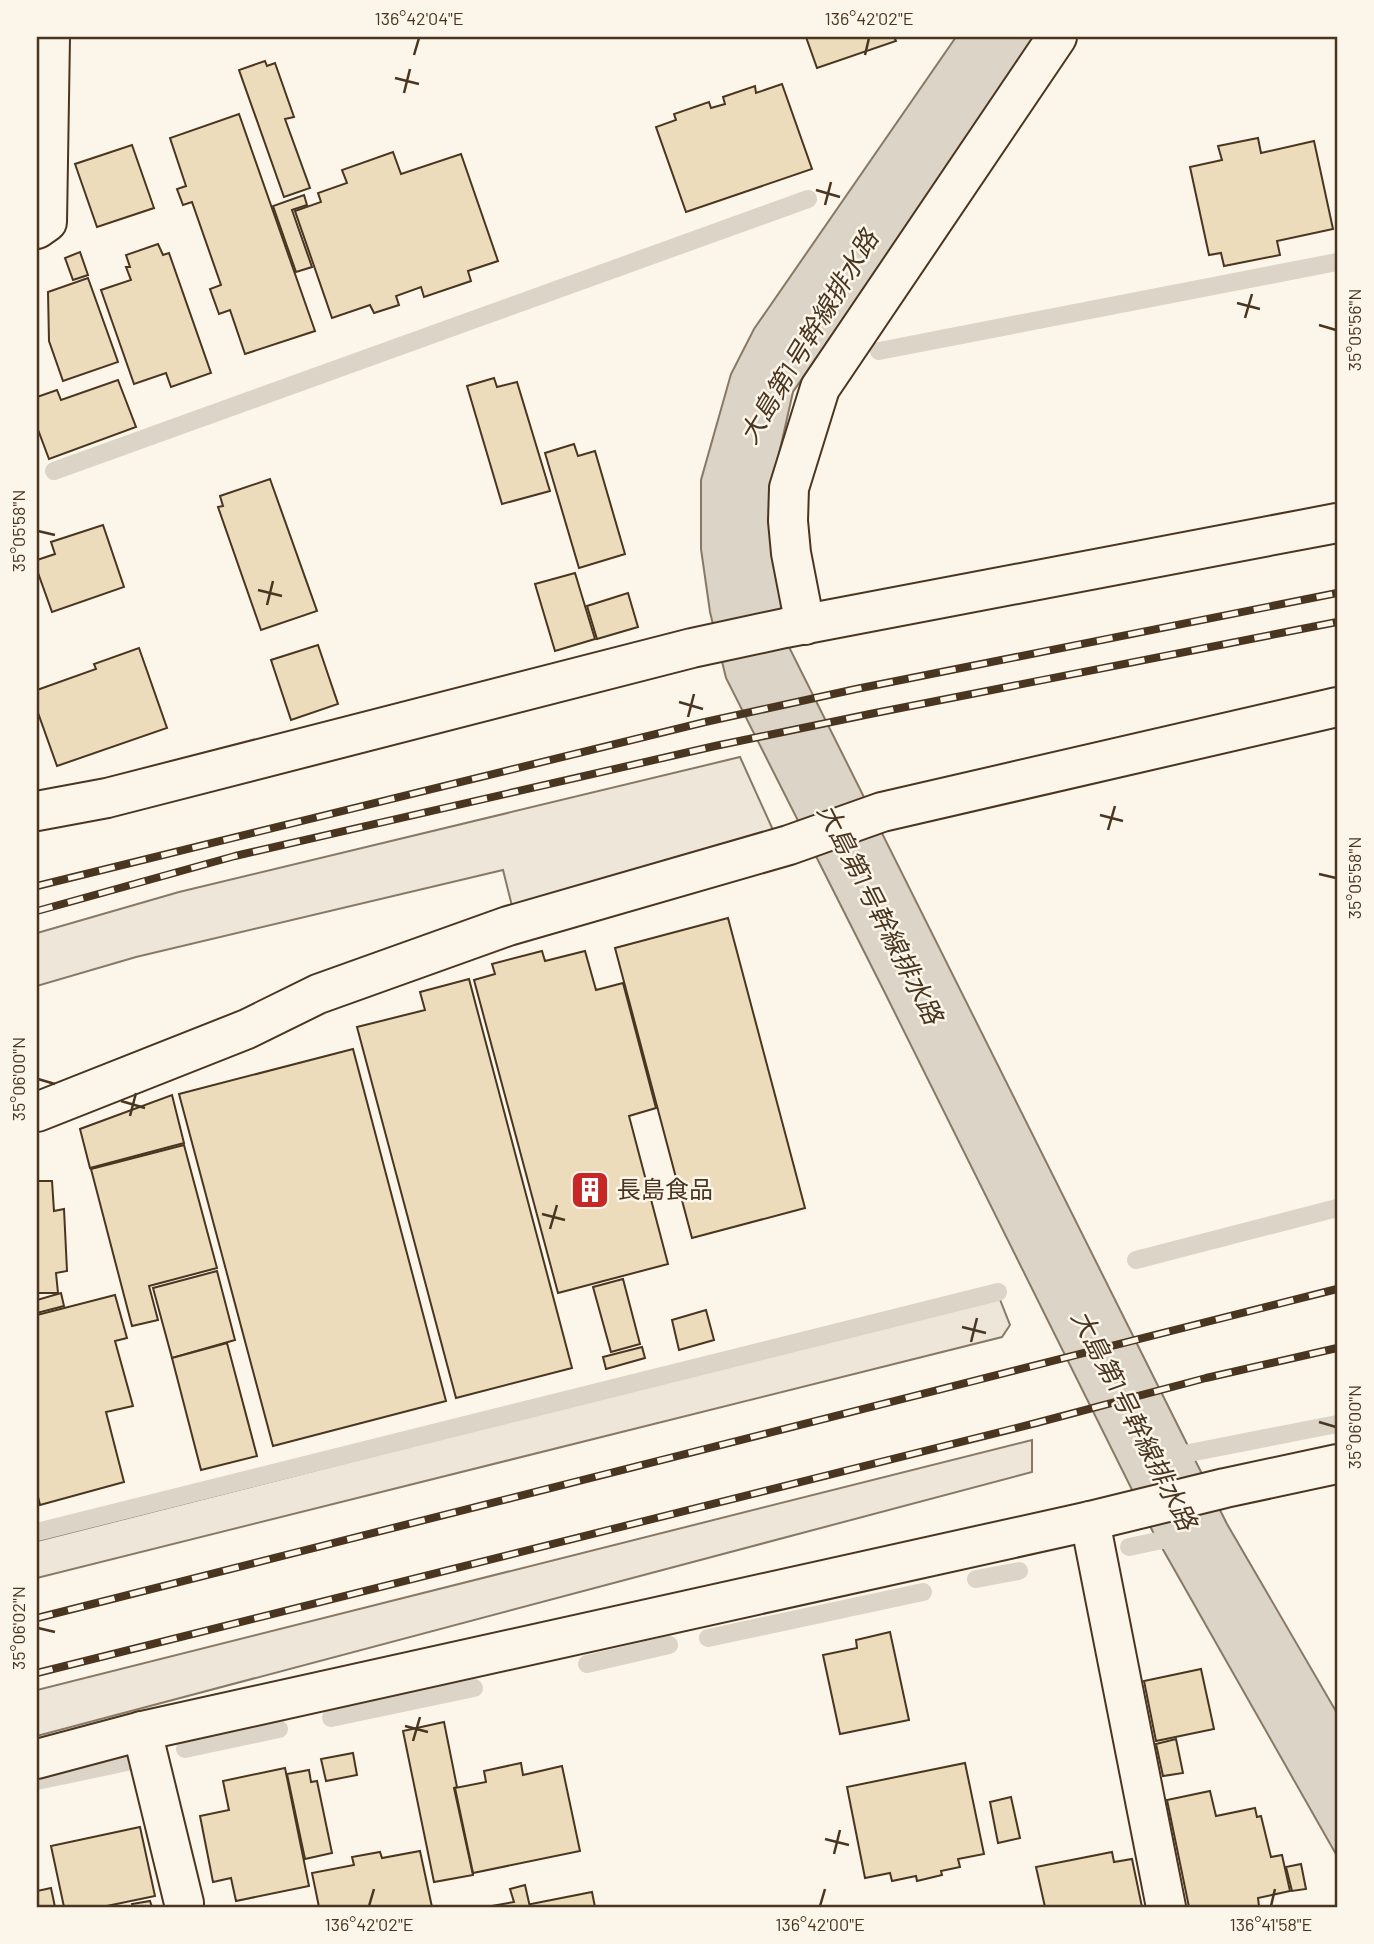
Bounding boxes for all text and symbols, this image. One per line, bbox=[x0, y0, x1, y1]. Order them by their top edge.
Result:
text: 136°42'04"E bbox=[374, 7, 464, 29]
text: 136°42'02"E bbox=[824, 7, 914, 29]
water label: 大島第1号幹線排水路 bbox=[732, 222, 885, 448]
text: 35°05'56"N bbox=[1343, 289, 1365, 371]
text: 35°05'58"N bbox=[7, 490, 29, 572]
water label: 大島第1号幹線排水路 bbox=[812, 798, 951, 1030]
text: 35°05'58"N bbox=[1343, 837, 1365, 919]
text: 35°06'00"N bbox=[7, 1037, 29, 1121]
building icon: 長島食品 bbox=[569, 1169, 611, 1211]
place label: 長島食品 bbox=[617, 1174, 713, 1203]
water label: 大島第1号幹線排水路 bbox=[1066, 1304, 1205, 1536]
text: 35°06'00"N bbox=[1343, 1385, 1365, 1469]
text: 35°06'02"N bbox=[7, 1586, 29, 1670]
text: 136°42'02"E bbox=[324, 1913, 414, 1935]
text: 136°42'00"E bbox=[775, 1913, 865, 1935]
text: 136°41'58"E bbox=[1230, 1913, 1312, 1935]

